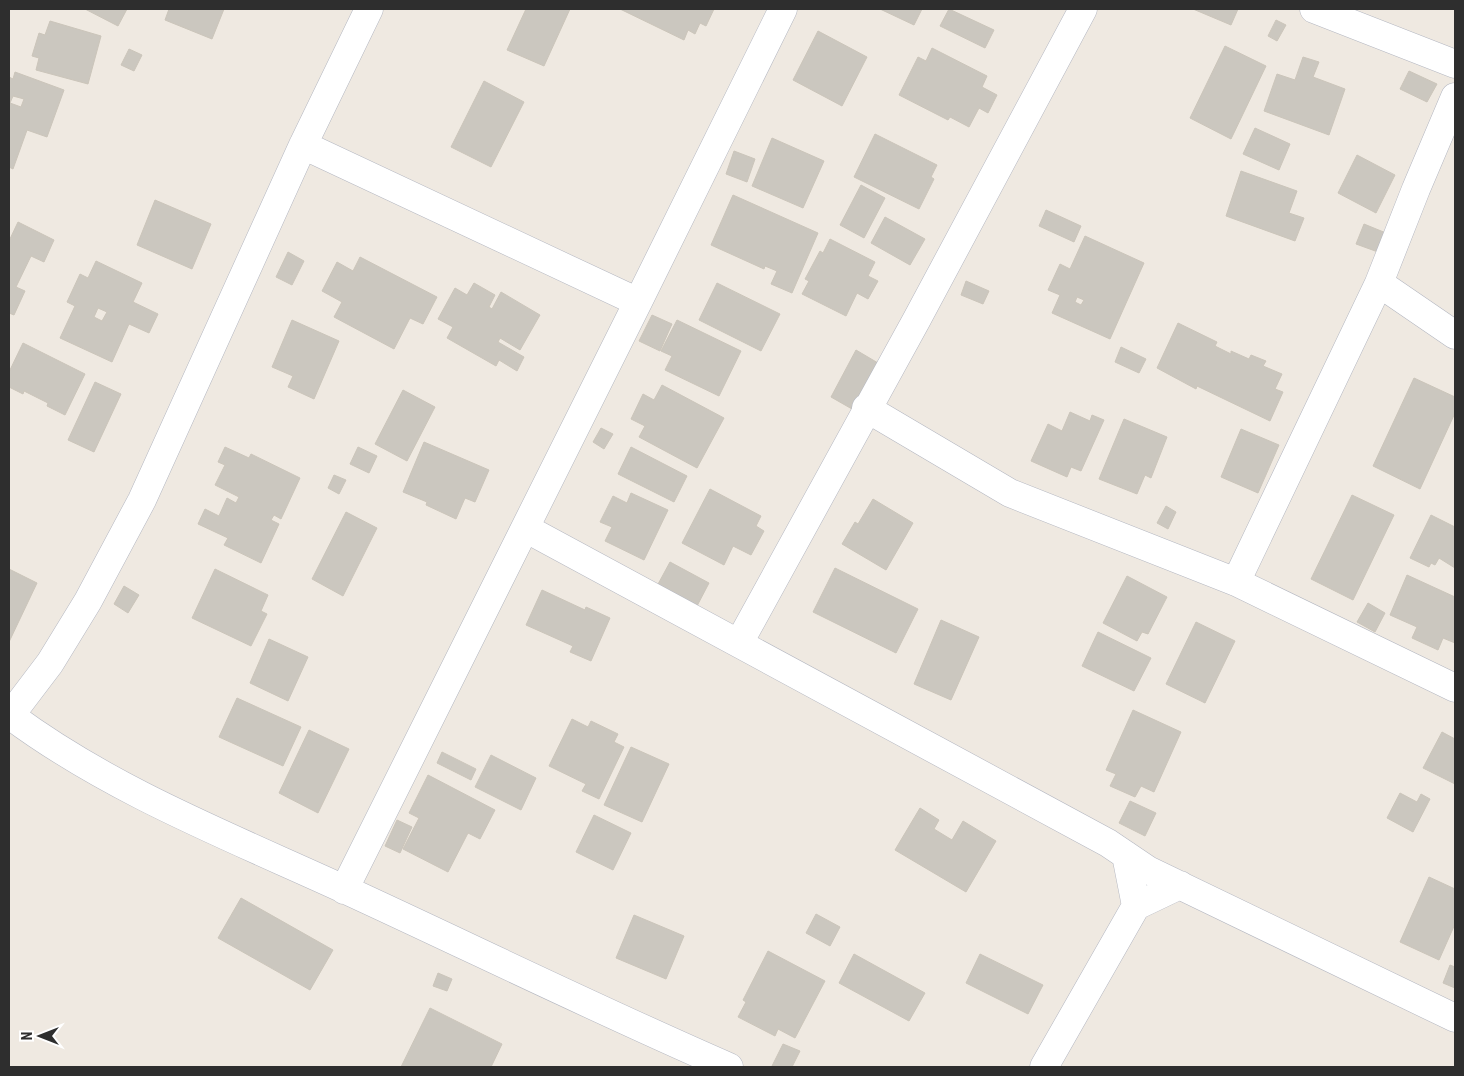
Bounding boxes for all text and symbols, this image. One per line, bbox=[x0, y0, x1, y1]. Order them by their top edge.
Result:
north arrow bbox=[15, 1011, 65, 1061]
text: N bbox=[19, 1032, 35, 1040]

